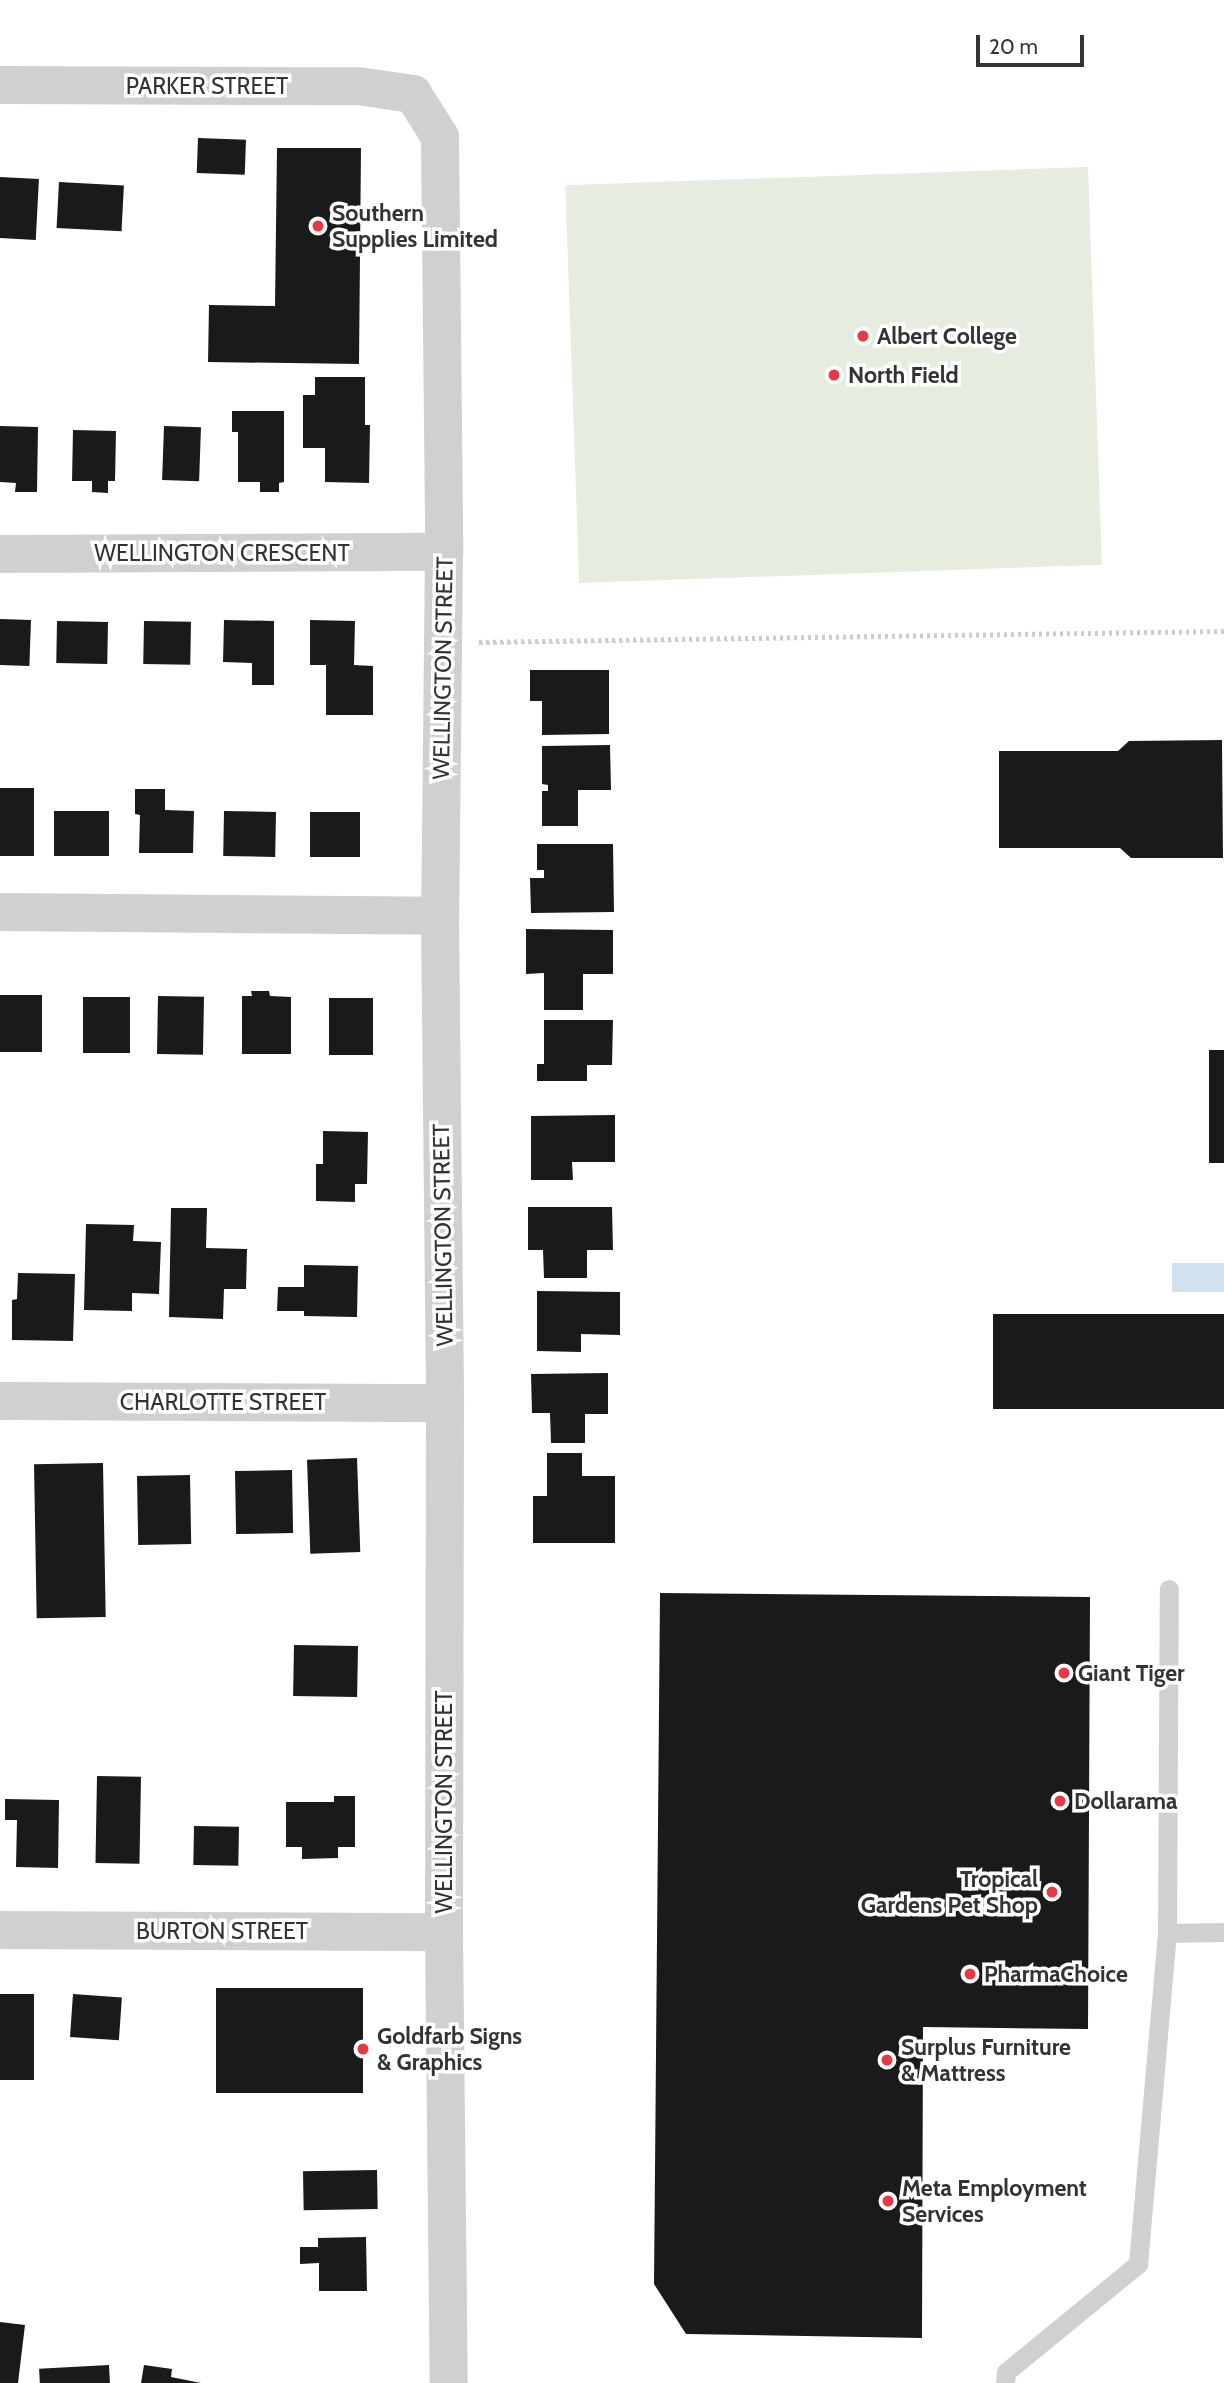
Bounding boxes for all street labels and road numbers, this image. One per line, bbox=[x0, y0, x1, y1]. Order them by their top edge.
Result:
street label: PARKER STREET bbox=[126, 72, 288, 100]
street label: WELLINGTON CRESCENT bbox=[94, 539, 350, 567]
street label: WELLINGTON STREET bbox=[427, 556, 459, 780]
street label: WELLINGTON STREET bbox=[427, 1123, 459, 1347]
street label: CHARLOTTE STREET bbox=[120, 1388, 326, 1416]
street label: WELLINGTON STREET bbox=[430, 1690, 458, 1914]
street label: BURTON STREET bbox=[136, 1917, 308, 1945]

